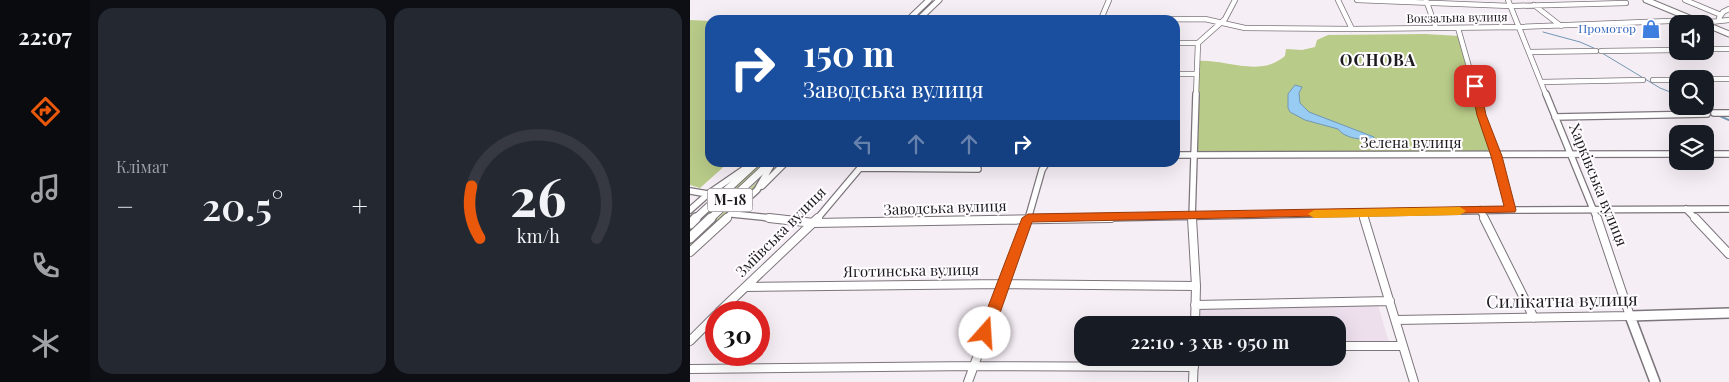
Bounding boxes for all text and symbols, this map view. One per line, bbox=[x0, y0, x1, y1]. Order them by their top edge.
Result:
street label: Вокзальна вулиця bbox=[1406, 8, 1508, 26]
map controls bbox=[1669, 15, 1714, 170]
button: sound bbox=[1669, 15, 1714, 60]
shop icon: Промотор bbox=[1640, 18, 1662, 40]
place label: Промотор bbox=[1578, 20, 1636, 36]
text: 22:07 bbox=[18, 21, 72, 51]
text: 150 m bbox=[803, 29, 894, 76]
icon: right bbox=[720, 35, 785, 100]
district label: ОСНОВА bbox=[1340, 49, 1416, 70]
pin bbox=[1454, 65, 1496, 107]
button: search bbox=[1669, 70, 1714, 115]
icon: arrive bbox=[1461, 72, 1489, 100]
text: Заводська вулиця bbox=[803, 74, 984, 104]
icon: directions bbox=[28, 94, 63, 129]
street label: Харківська вулиця bbox=[1565, 120, 1633, 249]
button: layers bbox=[1669, 125, 1714, 170]
icon: left bbox=[849, 130, 877, 158]
icon: ahead bbox=[902, 130, 930, 158]
icon: ahead bbox=[955, 130, 983, 158]
icon: right bbox=[1008, 130, 1036, 158]
street label: Зелена вулиця bbox=[1361, 132, 1461, 152]
text: Клімат bbox=[116, 156, 169, 177]
text: 26 bbox=[510, 161, 566, 230]
icon: music bbox=[28, 171, 63, 206]
text: 20.5° bbox=[202, 180, 284, 231]
street label: Зміївська вулиця bbox=[731, 182, 830, 281]
text: − bbox=[116, 187, 134, 224]
text: + bbox=[352, 187, 368, 224]
road number: М-18 bbox=[708, 188, 752, 212]
street label: Заводська вулиця bbox=[883, 195, 1007, 219]
text: km/h bbox=[517, 224, 560, 247]
icon: phone bbox=[28, 248, 63, 283]
street label: Яготинська вулиця bbox=[842, 259, 979, 281]
street label: Силікатна вулиця bbox=[1486, 287, 1638, 313]
speed limit sign: 30 bbox=[705, 301, 770, 366]
position arrow bbox=[958, 306, 1010, 358]
icon: climate bbox=[28, 326, 63, 361]
text: 22:10 · 3 хв · 950 m bbox=[1131, 328, 1289, 354]

